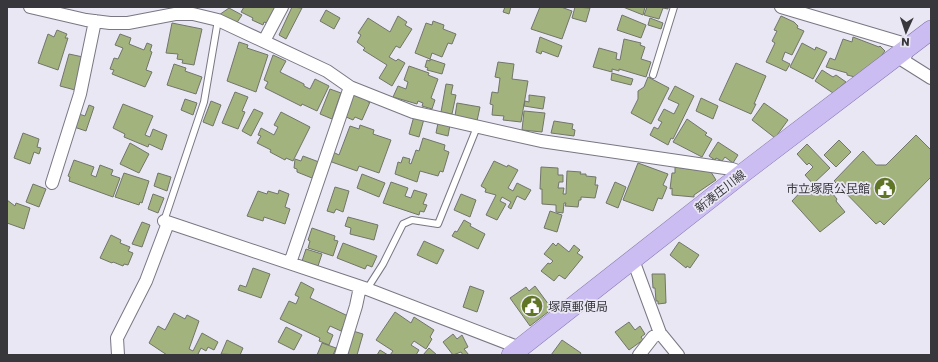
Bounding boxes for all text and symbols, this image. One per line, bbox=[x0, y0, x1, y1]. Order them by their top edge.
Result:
north arrow bbox=[886, 12, 926, 52]
text: N bbox=[901, 34, 910, 50]
street label: 新湊庄川線 bbox=[691, 166, 749, 216]
public building icon: 市立塚原公民館 bbox=[872, 175, 898, 201]
place label: 市立塚原公民館 bbox=[786, 180, 870, 197]
public building icon: 塚原郵便局 bbox=[519, 293, 545, 319]
place label: 塚原郵便局 bbox=[548, 298, 608, 315]

